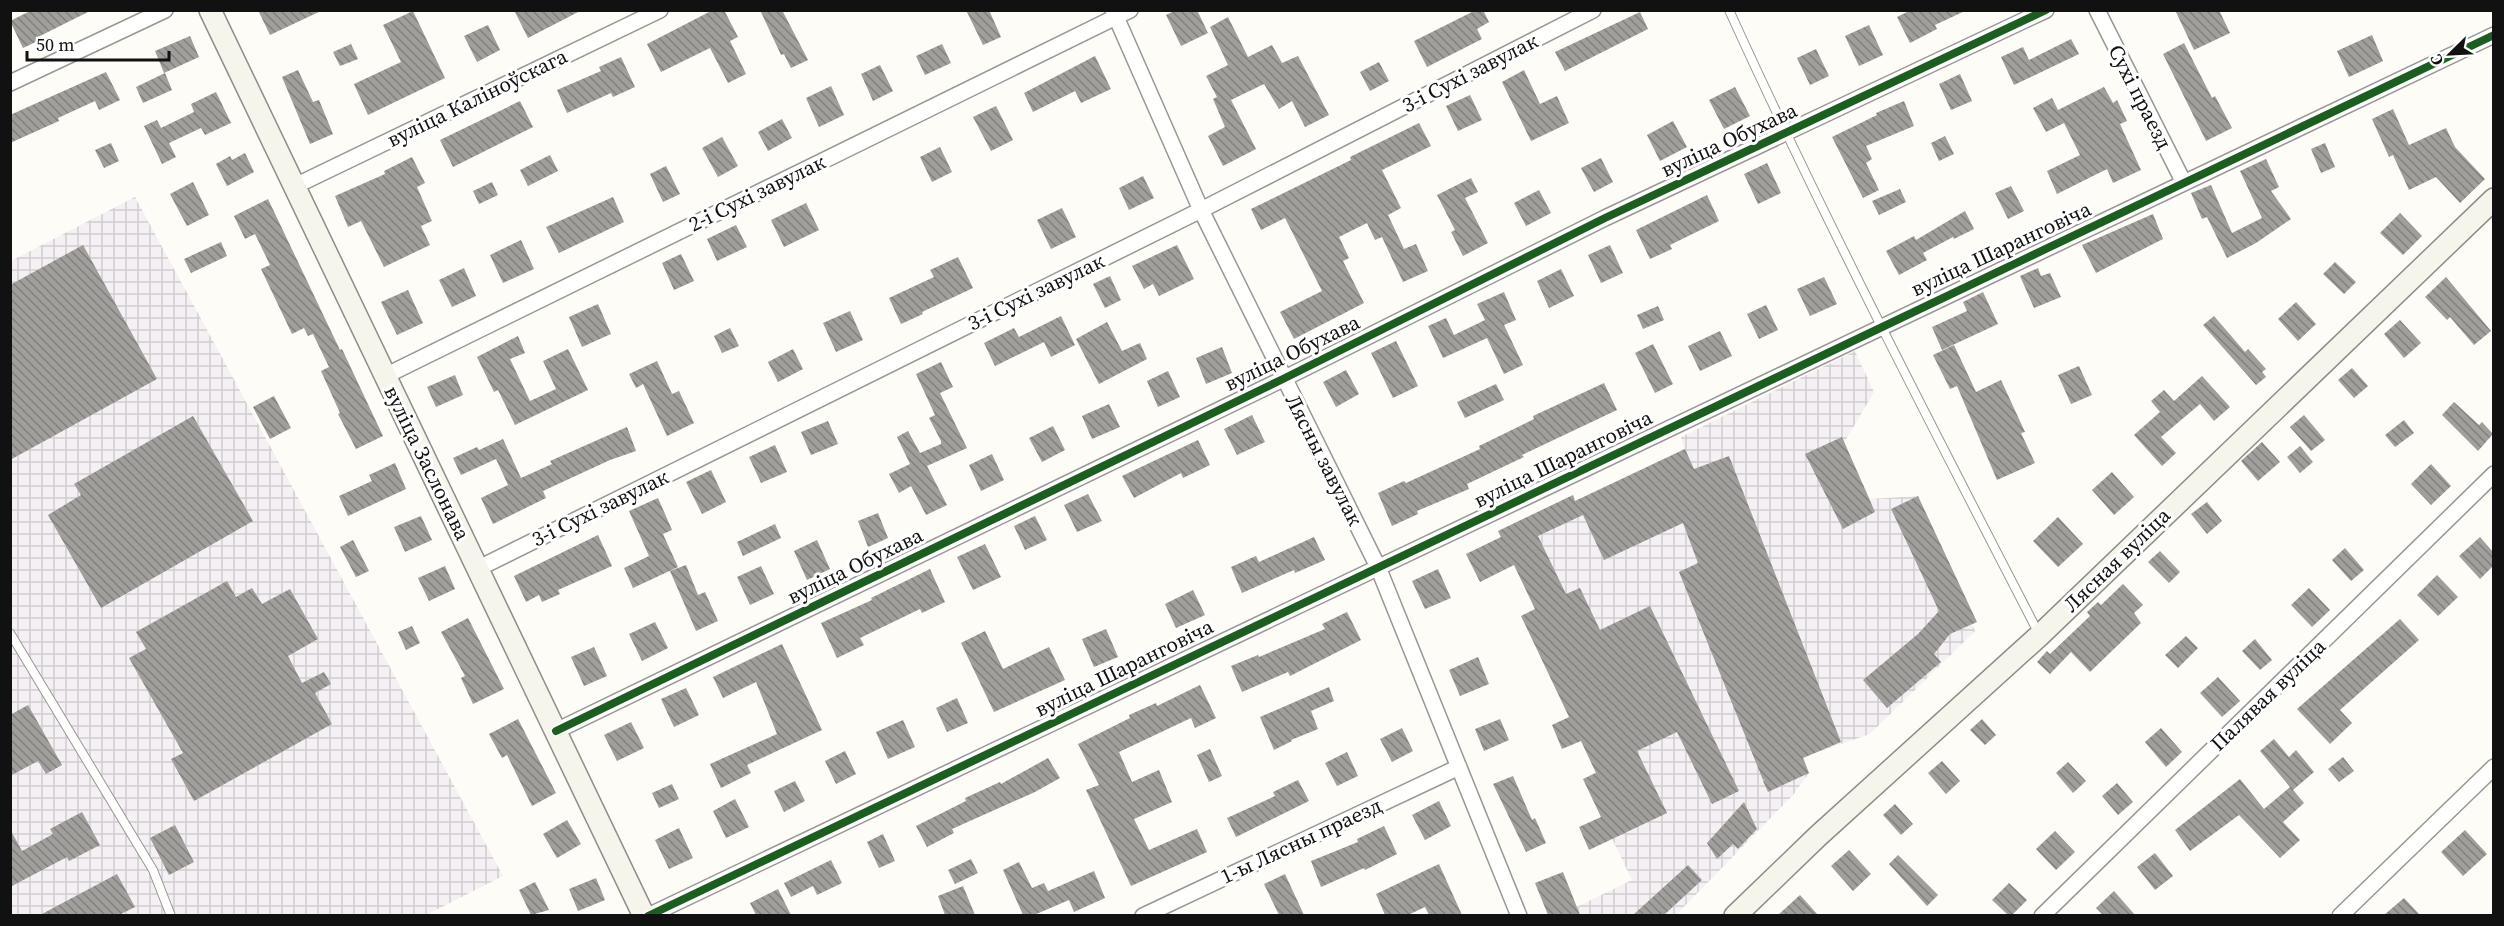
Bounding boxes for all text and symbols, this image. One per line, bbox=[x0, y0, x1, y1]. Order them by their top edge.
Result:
scale bar bbox=[27, 24, 170, 62]
north arrow bbox=[2420, 24, 2480, 84]
street label: 3-і Сухі завулак bbox=[1397, 26, 1543, 119]
text: 50 m bbox=[36, 32, 74, 57]
street label: Сухі праезд bbox=[2102, 40, 2179, 154]
street label: вуліца Каліноўскага bbox=[382, 41, 572, 154]
text: С bbox=[2424, 51, 2448, 69]
street label: вуліца Обухава bbox=[1656, 95, 1802, 184]
street label: 2-і Сухі завулак bbox=[684, 147, 830, 238]
street label: вуліца Шаранговіча bbox=[1906, 194, 2096, 303]
street label: 3-і Сухі завулак bbox=[963, 246, 1109, 337]
street label: вуліца Обухава bbox=[1219, 307, 1365, 398]
street label: вуліца Заслонава bbox=[377, 381, 478, 545]
street label: Лясны завулак bbox=[1279, 389, 1370, 531]
street label: вуліца Шаранговіча bbox=[1469, 403, 1657, 514]
street label: 3-і Сухі завулак bbox=[527, 462, 673, 553]
street label: Лясная вуліца bbox=[2057, 501, 2177, 618]
street label: вуліца Обухава bbox=[782, 520, 928, 611]
street label: вуліца Шаранговіча bbox=[1030, 612, 1218, 723]
street label: Палявая вуліца bbox=[2204, 632, 2332, 757]
street label: 1-ы Лясны праезд bbox=[1215, 790, 1386, 891]

